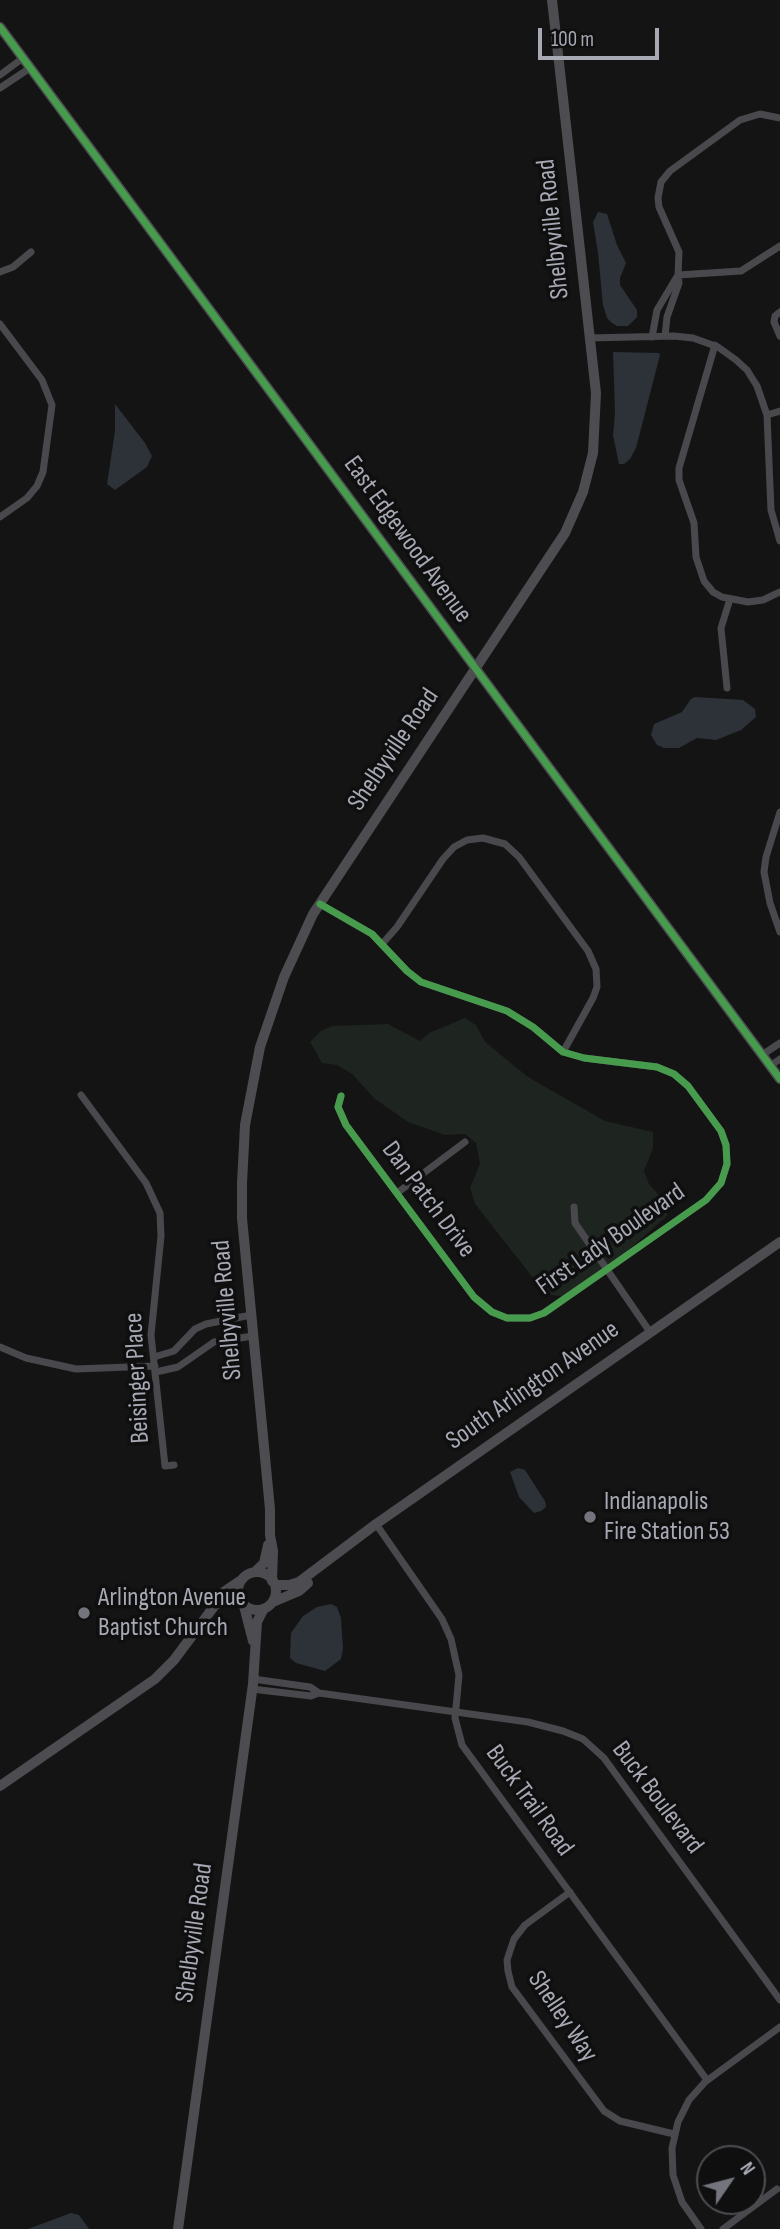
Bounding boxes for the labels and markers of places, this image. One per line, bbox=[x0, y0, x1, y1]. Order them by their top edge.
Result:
place label: Indianapolis Fire Station 53 bbox=[604, 1486, 730, 1548]
marker: Indianapolis Fire Station 53 bbox=[582, 1509, 598, 1525]
place label: Arlington Avenue Baptist Church bbox=[98, 1582, 246, 1644]
marker: Arlington Avenue Baptist Church bbox=[76, 1605, 92, 1621]

